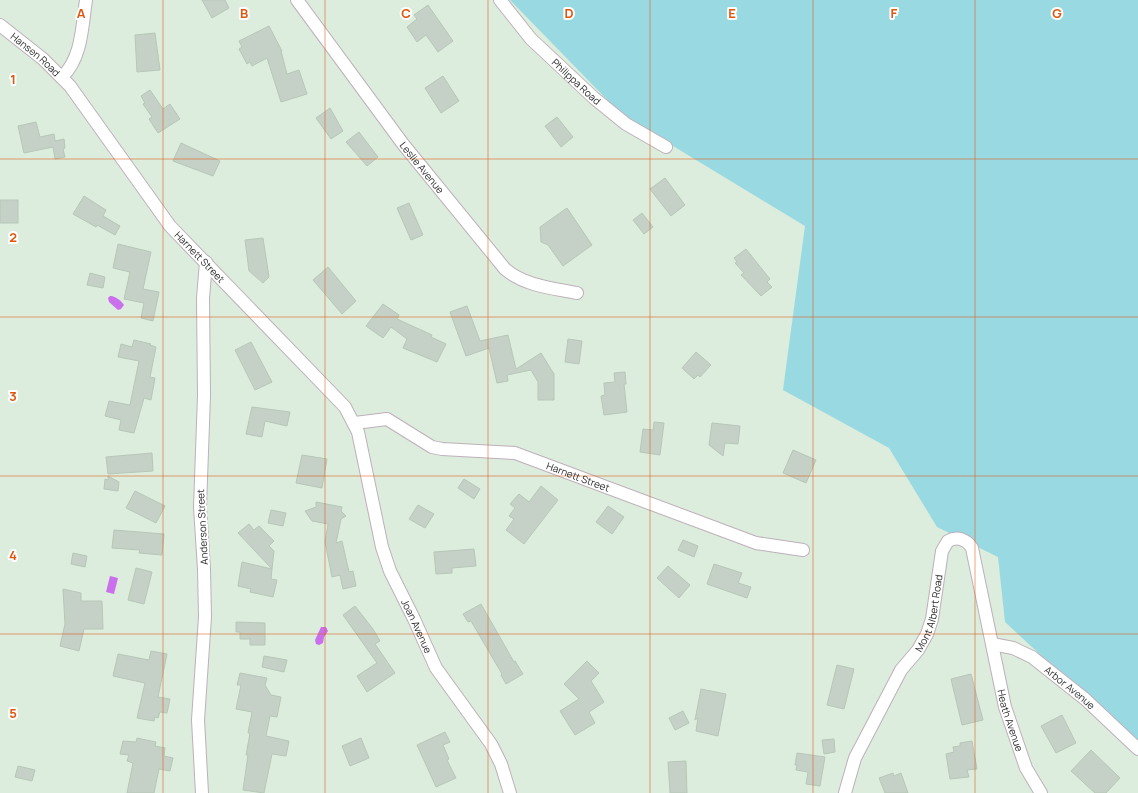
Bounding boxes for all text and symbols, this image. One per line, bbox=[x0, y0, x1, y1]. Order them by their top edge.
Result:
text: A bbox=[77, 4, 86, 22]
text: B bbox=[240, 4, 248, 22]
text: C bbox=[401, 4, 411, 22]
text: D bbox=[564, 4, 574, 22]
text: E bbox=[728, 4, 736, 22]
text: F bbox=[891, 4, 898, 22]
text: G bbox=[1052, 4, 1062, 22]
street label: Hansen Road bbox=[8, 29, 63, 79]
street label: Philippa Road bbox=[549, 55, 604, 108]
text: 1 bbox=[10, 70, 16, 88]
street label: Leslie Avenue bbox=[397, 139, 448, 196]
text: 2 bbox=[9, 228, 17, 246]
street label: Harnett Street bbox=[172, 228, 228, 286]
text: 3 bbox=[9, 387, 17, 405]
street label: Harnett Street bbox=[544, 458, 612, 495]
street label: Anderson Street bbox=[193, 489, 211, 565]
text: 4 bbox=[9, 546, 17, 564]
street label: Mont Albert Road bbox=[911, 573, 945, 654]
street label: Joan Avenue bbox=[398, 597, 436, 656]
street label: Arbor Avenue bbox=[1042, 663, 1099, 712]
street label: Heath Avenue bbox=[995, 688, 1027, 754]
text: 5 bbox=[9, 704, 17, 722]

